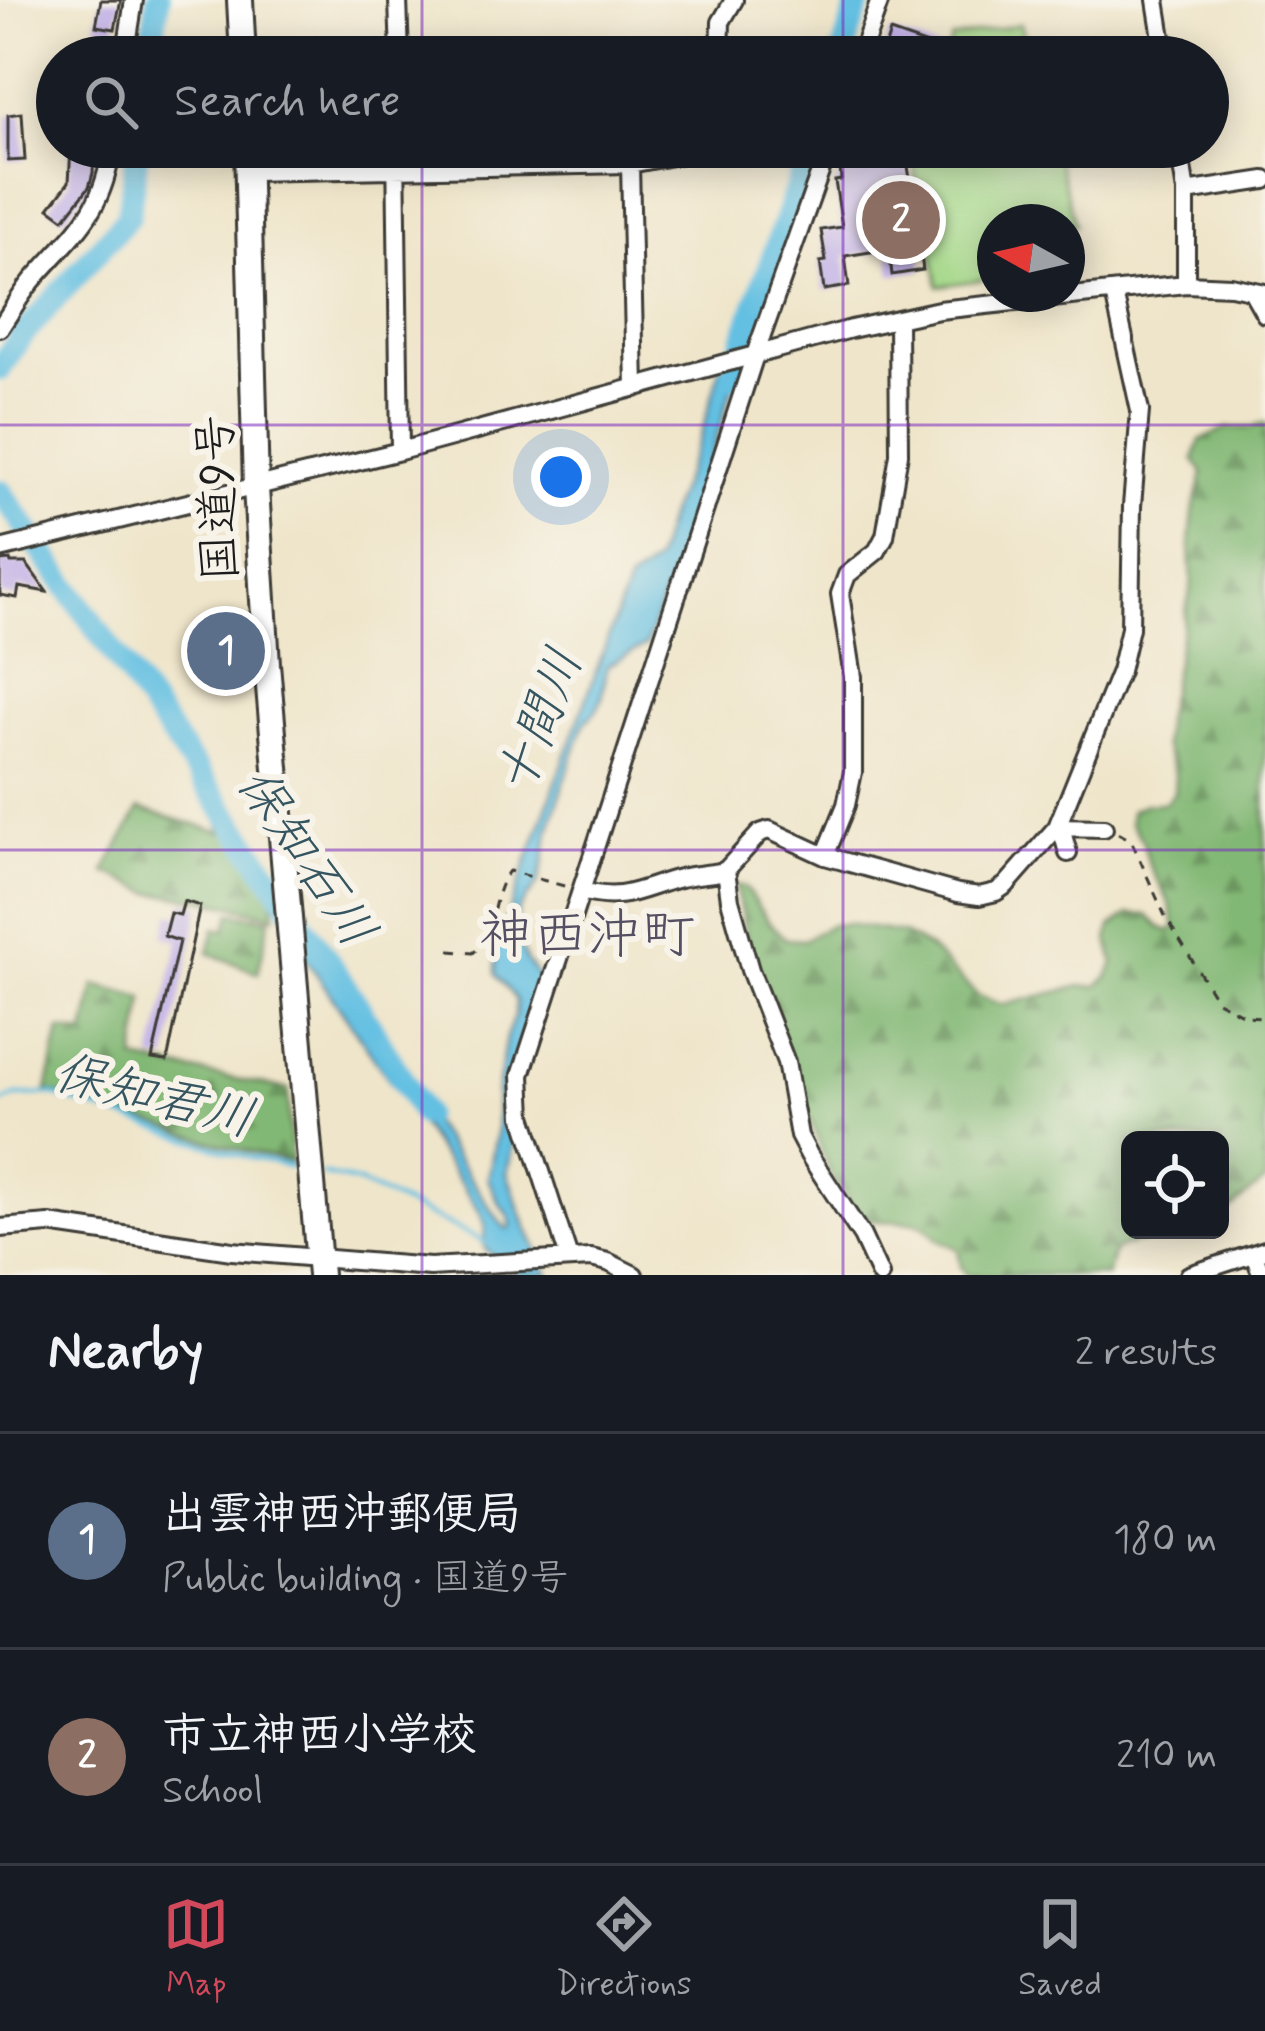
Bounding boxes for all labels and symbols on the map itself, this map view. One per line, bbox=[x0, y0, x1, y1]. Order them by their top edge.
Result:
pin: 2 bbox=[862, 175, 940, 265]
north arrow bbox=[977, 204, 1085, 312]
street label: 国道9号 bbox=[185, 413, 254, 583]
your location bbox=[531, 447, 591, 507]
pin: 1 bbox=[187, 606, 265, 696]
water label: 十間川 bbox=[484, 639, 600, 806]
water label: 保知石川 bbox=[220, 755, 389, 961]
district label: 神西沖町 bbox=[479, 902, 695, 973]
water label: 保知君川 bbox=[47, 1041, 261, 1155]

